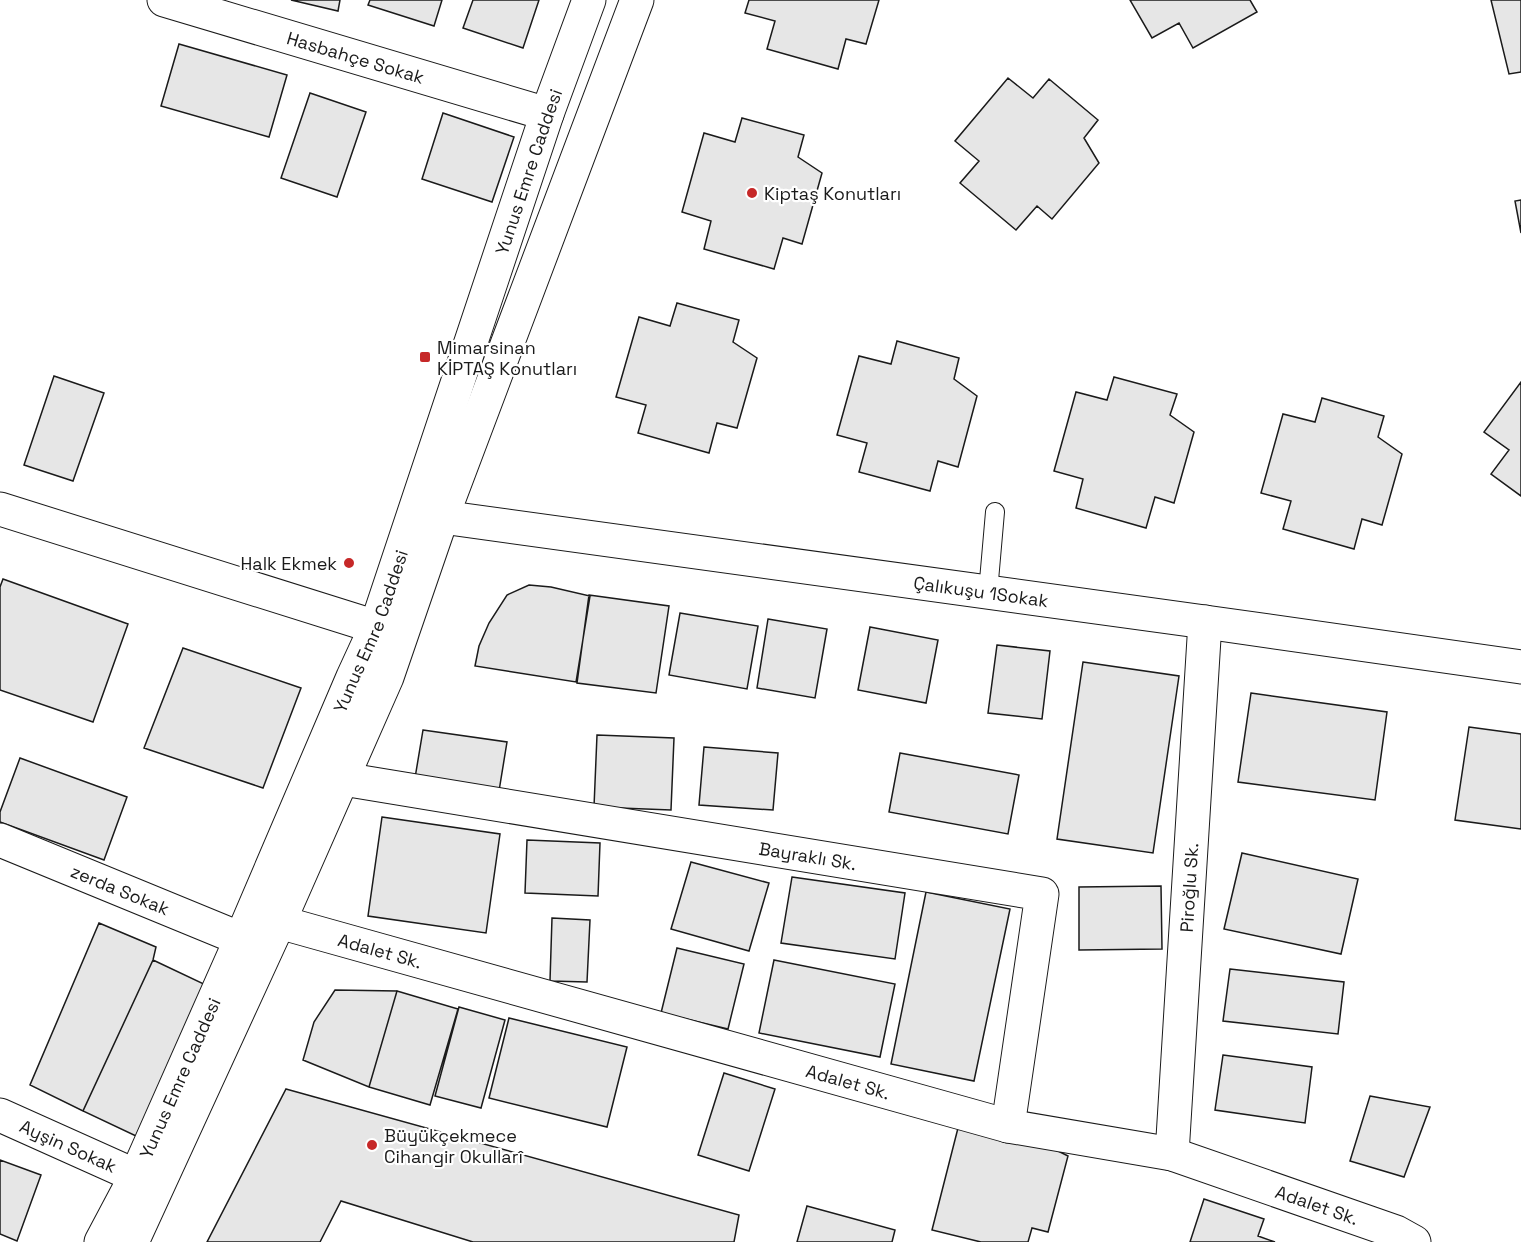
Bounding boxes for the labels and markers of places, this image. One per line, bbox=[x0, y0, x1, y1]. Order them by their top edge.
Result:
place label: Kiptaş Konutları bbox=[764, 182, 901, 205]
marker: Kiptaş Konutları bbox=[745, 186, 759, 200]
place label: Mimarsinan KİPTAŞ Konutları bbox=[437, 336, 577, 380]
marker: Mimarsinan KİPTAŞ Konutları bbox=[418, 350, 432, 364]
place label: Halk Ekmek bbox=[240, 552, 337, 575]
marker: Halk Ekmek bbox=[342, 556, 356, 570]
place label: Büyükçekmece Cihangir Okullarî bbox=[384, 1124, 524, 1168]
marker: Büyükçekmece Cihangir Okullarî bbox=[365, 1138, 379, 1152]

